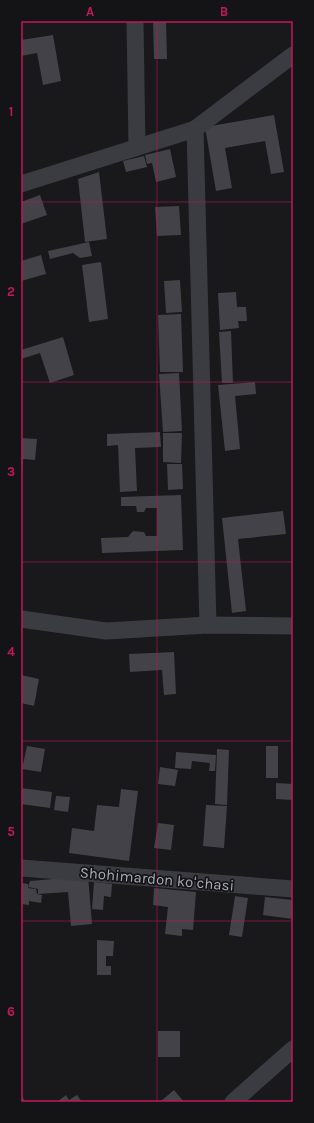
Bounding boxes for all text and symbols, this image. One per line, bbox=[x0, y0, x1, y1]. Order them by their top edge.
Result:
text: A bbox=[86, 4, 94, 19]
text: B bbox=[220, 4, 228, 19]
text: 1 bbox=[9, 104, 13, 119]
text: 2 bbox=[7, 284, 15, 299]
text: 3 bbox=[7, 464, 15, 479]
text: 4 bbox=[7, 644, 15, 659]
text: 5 bbox=[7, 824, 15, 839]
street label: Shohimardon koʻchasi bbox=[79, 863, 235, 895]
text: 6 bbox=[7, 1004, 15, 1019]

